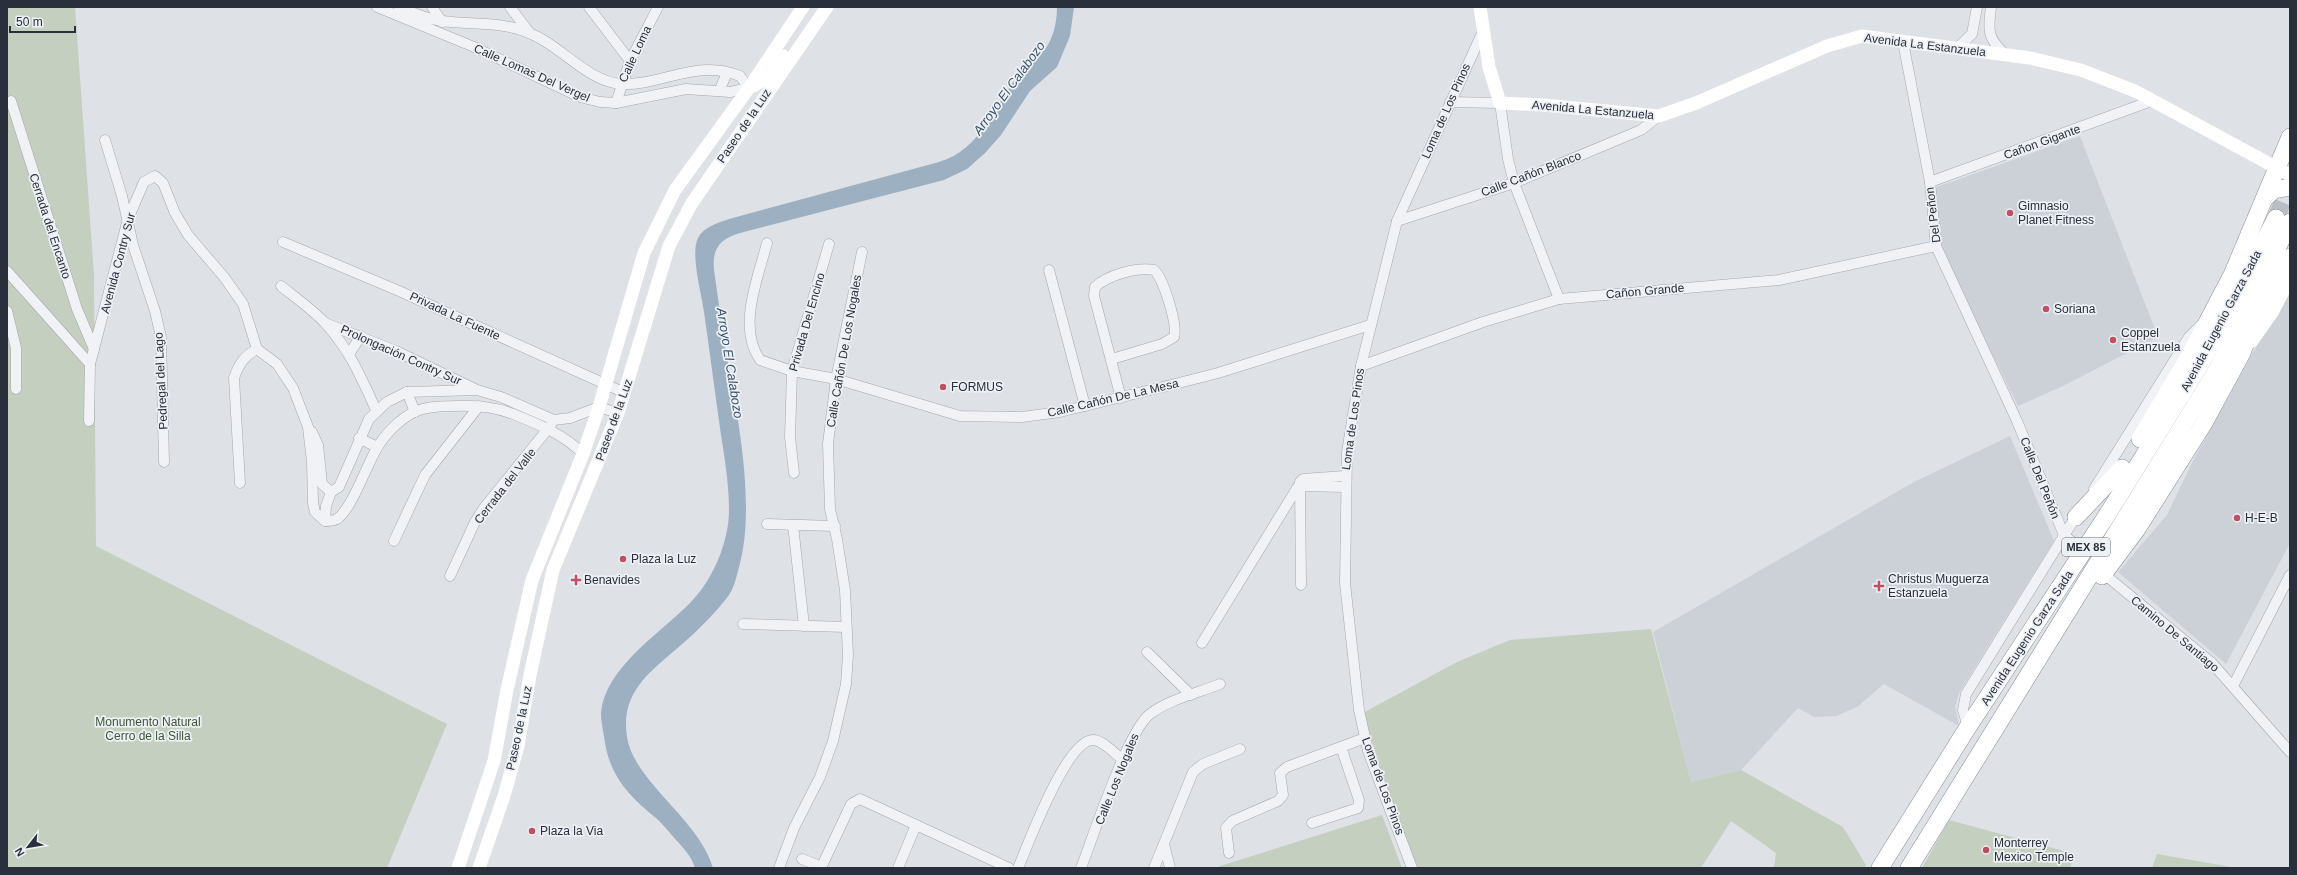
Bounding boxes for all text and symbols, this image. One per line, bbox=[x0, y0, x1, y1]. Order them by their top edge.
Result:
scale bar bbox=[10, 8, 75, 34]
text: 50 m bbox=[16, 15, 43, 29]
street label: Calle Loma bbox=[616, 23, 654, 84]
street label: Avenida La Estanzuela bbox=[1863, 31, 1987, 59]
water label: Arroyo El Calabozo bbox=[969, 38, 1048, 139]
street label: Calle Lomas Del Vergel bbox=[472, 41, 592, 105]
street label: Loma de Los Pinos bbox=[1419, 61, 1473, 161]
street label: Paseo de la Luz bbox=[714, 86, 774, 166]
street label: Avenida La Estanzuela bbox=[1531, 98, 1655, 122]
street label: Cañon Gigante bbox=[2002, 122, 2083, 162]
street label: Calle Cañón Blanco bbox=[1479, 148, 1583, 200]
street label: Cerrada del Encanto bbox=[26, 171, 74, 281]
street label: Del Peñon bbox=[1923, 186, 1943, 244]
place label: Gimnasio Planet Fitness bbox=[2018, 199, 2094, 227]
marker: Gimnasio Planet Fitness bbox=[2005, 208, 2015, 218]
street label: Avenida Contry Sur bbox=[98, 211, 138, 315]
street label: Avenida Eugenio Garza Sada bbox=[2178, 248, 2264, 394]
street label: Privada Del Encino bbox=[786, 271, 828, 373]
street label: Calle Cañón De Los Nogales bbox=[824, 274, 864, 428]
street label: Cañon Grande bbox=[1605, 281, 1685, 301]
street label: Privada La Fuente bbox=[408, 289, 503, 343]
place label: Soriana bbox=[2054, 302, 2096, 316]
marker: Soriana bbox=[2041, 304, 2051, 314]
water label: Arroyo El Calabozo bbox=[714, 306, 746, 419]
street label: Prolongación Contry Sur bbox=[338, 322, 464, 388]
place label: Coppel Estanzuela bbox=[2121, 326, 2181, 354]
street label: Pedregal del Lago bbox=[151, 332, 171, 430]
marker: Coppel Estanzuela bbox=[2108, 335, 2118, 345]
street label: Loma de Los Pinos bbox=[1339, 367, 1367, 471]
street label: Calle Cañón De La Mesa bbox=[1046, 376, 1180, 420]
street label: Paseo de la Luz bbox=[593, 377, 635, 463]
place label: FORMUS bbox=[951, 380, 1003, 394]
marker: FORMUS bbox=[938, 382, 948, 392]
street label: Calle Del Peñón bbox=[2017, 435, 2063, 521]
street label: Cerrada del Valle bbox=[471, 445, 539, 526]
place label: H-E-B bbox=[2245, 511, 2278, 525]
marker: H-E-B bbox=[2232, 513, 2242, 523]
road number: MEX 85 bbox=[2062, 538, 2110, 556]
place label: Plaza la Luz bbox=[631, 552, 696, 566]
marker: Plaza la Luz bbox=[618, 554, 628, 564]
street label: Avenida Eugenio Garza Sada bbox=[1978, 568, 2076, 708]
place label: Christus Muguerza Estanzuela bbox=[1888, 572, 1989, 600]
place label: Benavides bbox=[584, 573, 640, 587]
marker: Benavides bbox=[571, 575, 581, 585]
marker: Christus Muguerza Estanzuela bbox=[1873, 580, 1885, 592]
street label: Camino De Santiago bbox=[2128, 593, 2222, 675]
street label: Paseo de la Luz bbox=[503, 684, 535, 772]
park label: Monumento Natural Cerro de la Silla bbox=[95, 715, 201, 743]
street label: Calle Los Nogales bbox=[1092, 731, 1142, 827]
street label: Loma de Los Pinos bbox=[1359, 735, 1407, 837]
place label: Plaza la Via bbox=[540, 824, 603, 838]
marker: Plaza la Via bbox=[527, 826, 537, 836]
north arrow bbox=[8, 827, 48, 867]
place label: Monterrey Mexico Temple bbox=[1994, 836, 2074, 864]
marker: Monterrey Mexico Temple bbox=[1981, 845, 1991, 855]
text: N bbox=[12, 846, 27, 859]

